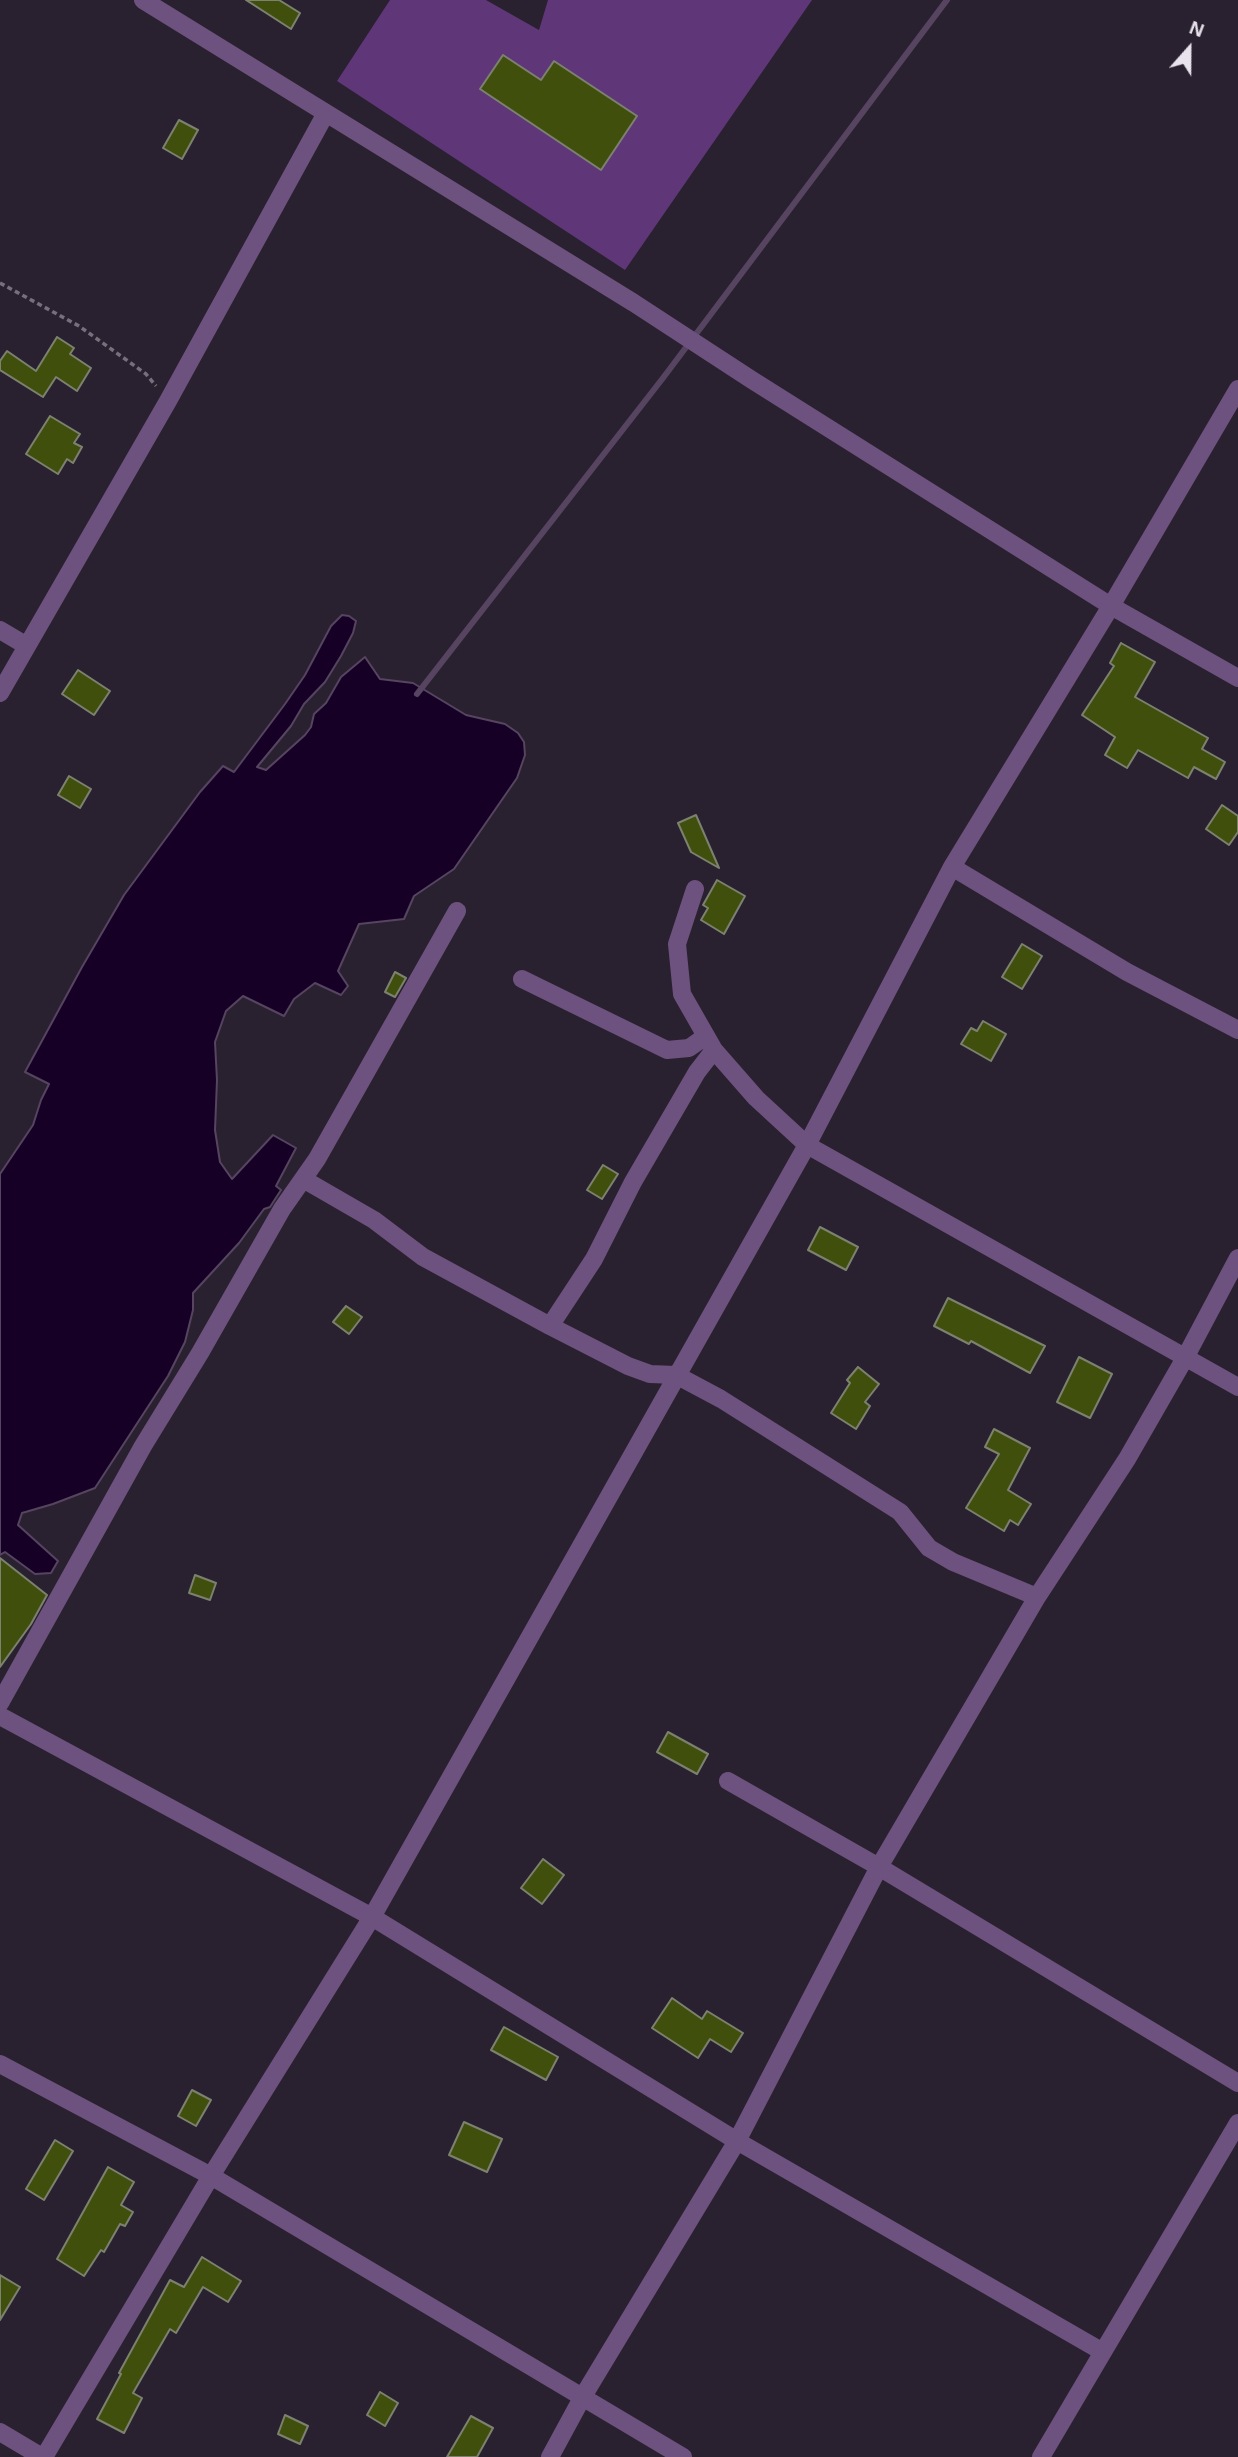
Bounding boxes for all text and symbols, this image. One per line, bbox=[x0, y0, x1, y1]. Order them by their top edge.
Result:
north arrow bbox=[1154, 14, 1224, 84]
text: N bbox=[1187, 17, 1207, 41]

